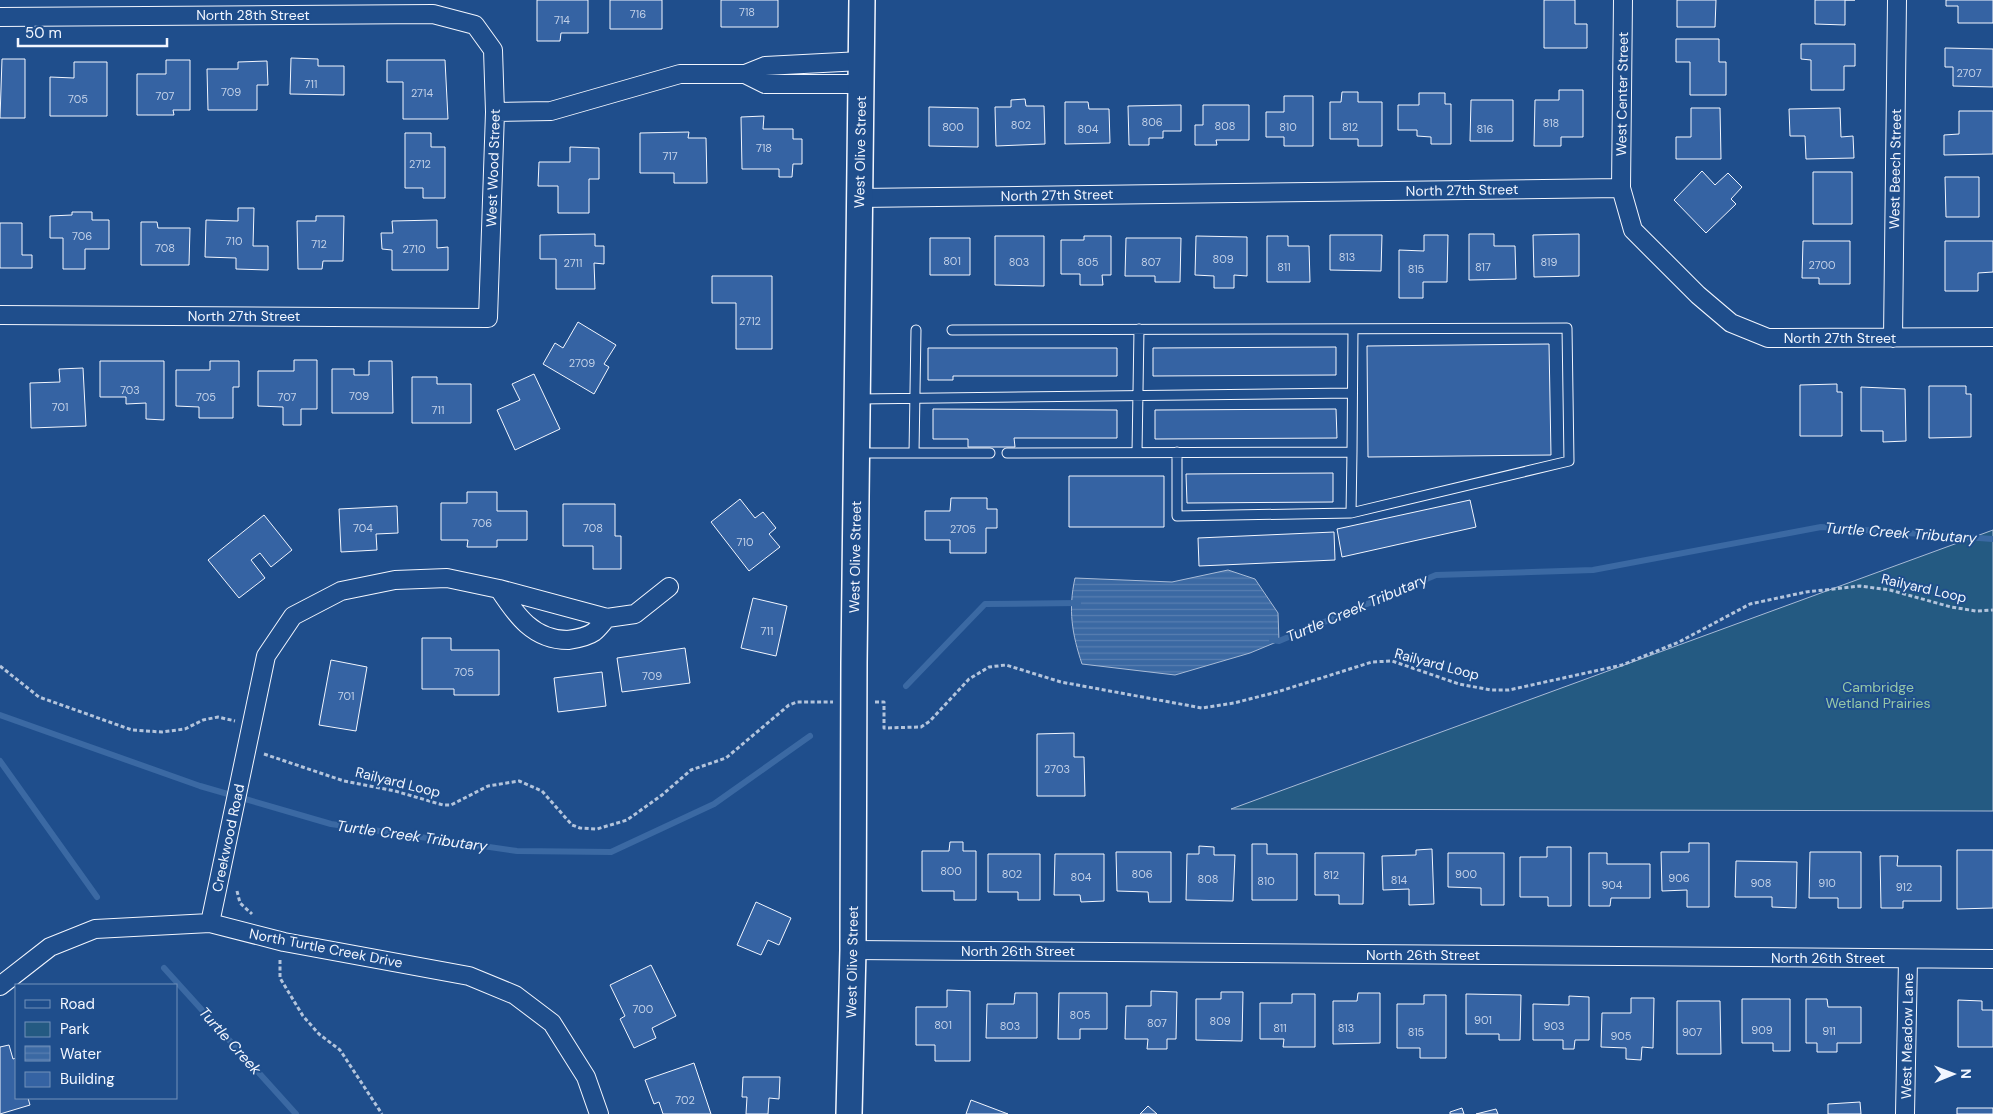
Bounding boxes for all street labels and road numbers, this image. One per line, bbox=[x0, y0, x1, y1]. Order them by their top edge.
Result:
street label: North 28th Street bbox=[196, 6, 310, 24]
street label: West Center Street bbox=[1612, 32, 1632, 156]
street label: West Olive Street bbox=[850, 96, 870, 208]
street label: West Wood Street bbox=[482, 109, 504, 227]
street label: West Beech Street bbox=[1885, 109, 1905, 229]
street label: North 27th Street bbox=[1406, 180, 1518, 200]
street label: North 27th Street bbox=[1001, 185, 1113, 205]
street label: North 27th Street bbox=[188, 307, 300, 325]
street label: North 27th Street bbox=[1784, 329, 1896, 347]
street label: West Olive Street bbox=[845, 501, 865, 613]
street label: Railyard Loop bbox=[1880, 569, 1969, 607]
street label: Railyard Loop bbox=[1393, 644, 1482, 684]
street label: Railyard Loop bbox=[354, 763, 443, 801]
street label: Creekwood Road bbox=[208, 782, 248, 894]
street label: West Olive Street bbox=[842, 906, 862, 1018]
street label: North Turtle Creek Drive bbox=[248, 924, 404, 972]
street label: North 26th Street bbox=[961, 942, 1075, 960]
street label: North 26th Street bbox=[1366, 946, 1480, 964]
street label: North 26th Street bbox=[1771, 949, 1885, 967]
street label: West Meadow Lane bbox=[1897, 973, 1917, 1099]

